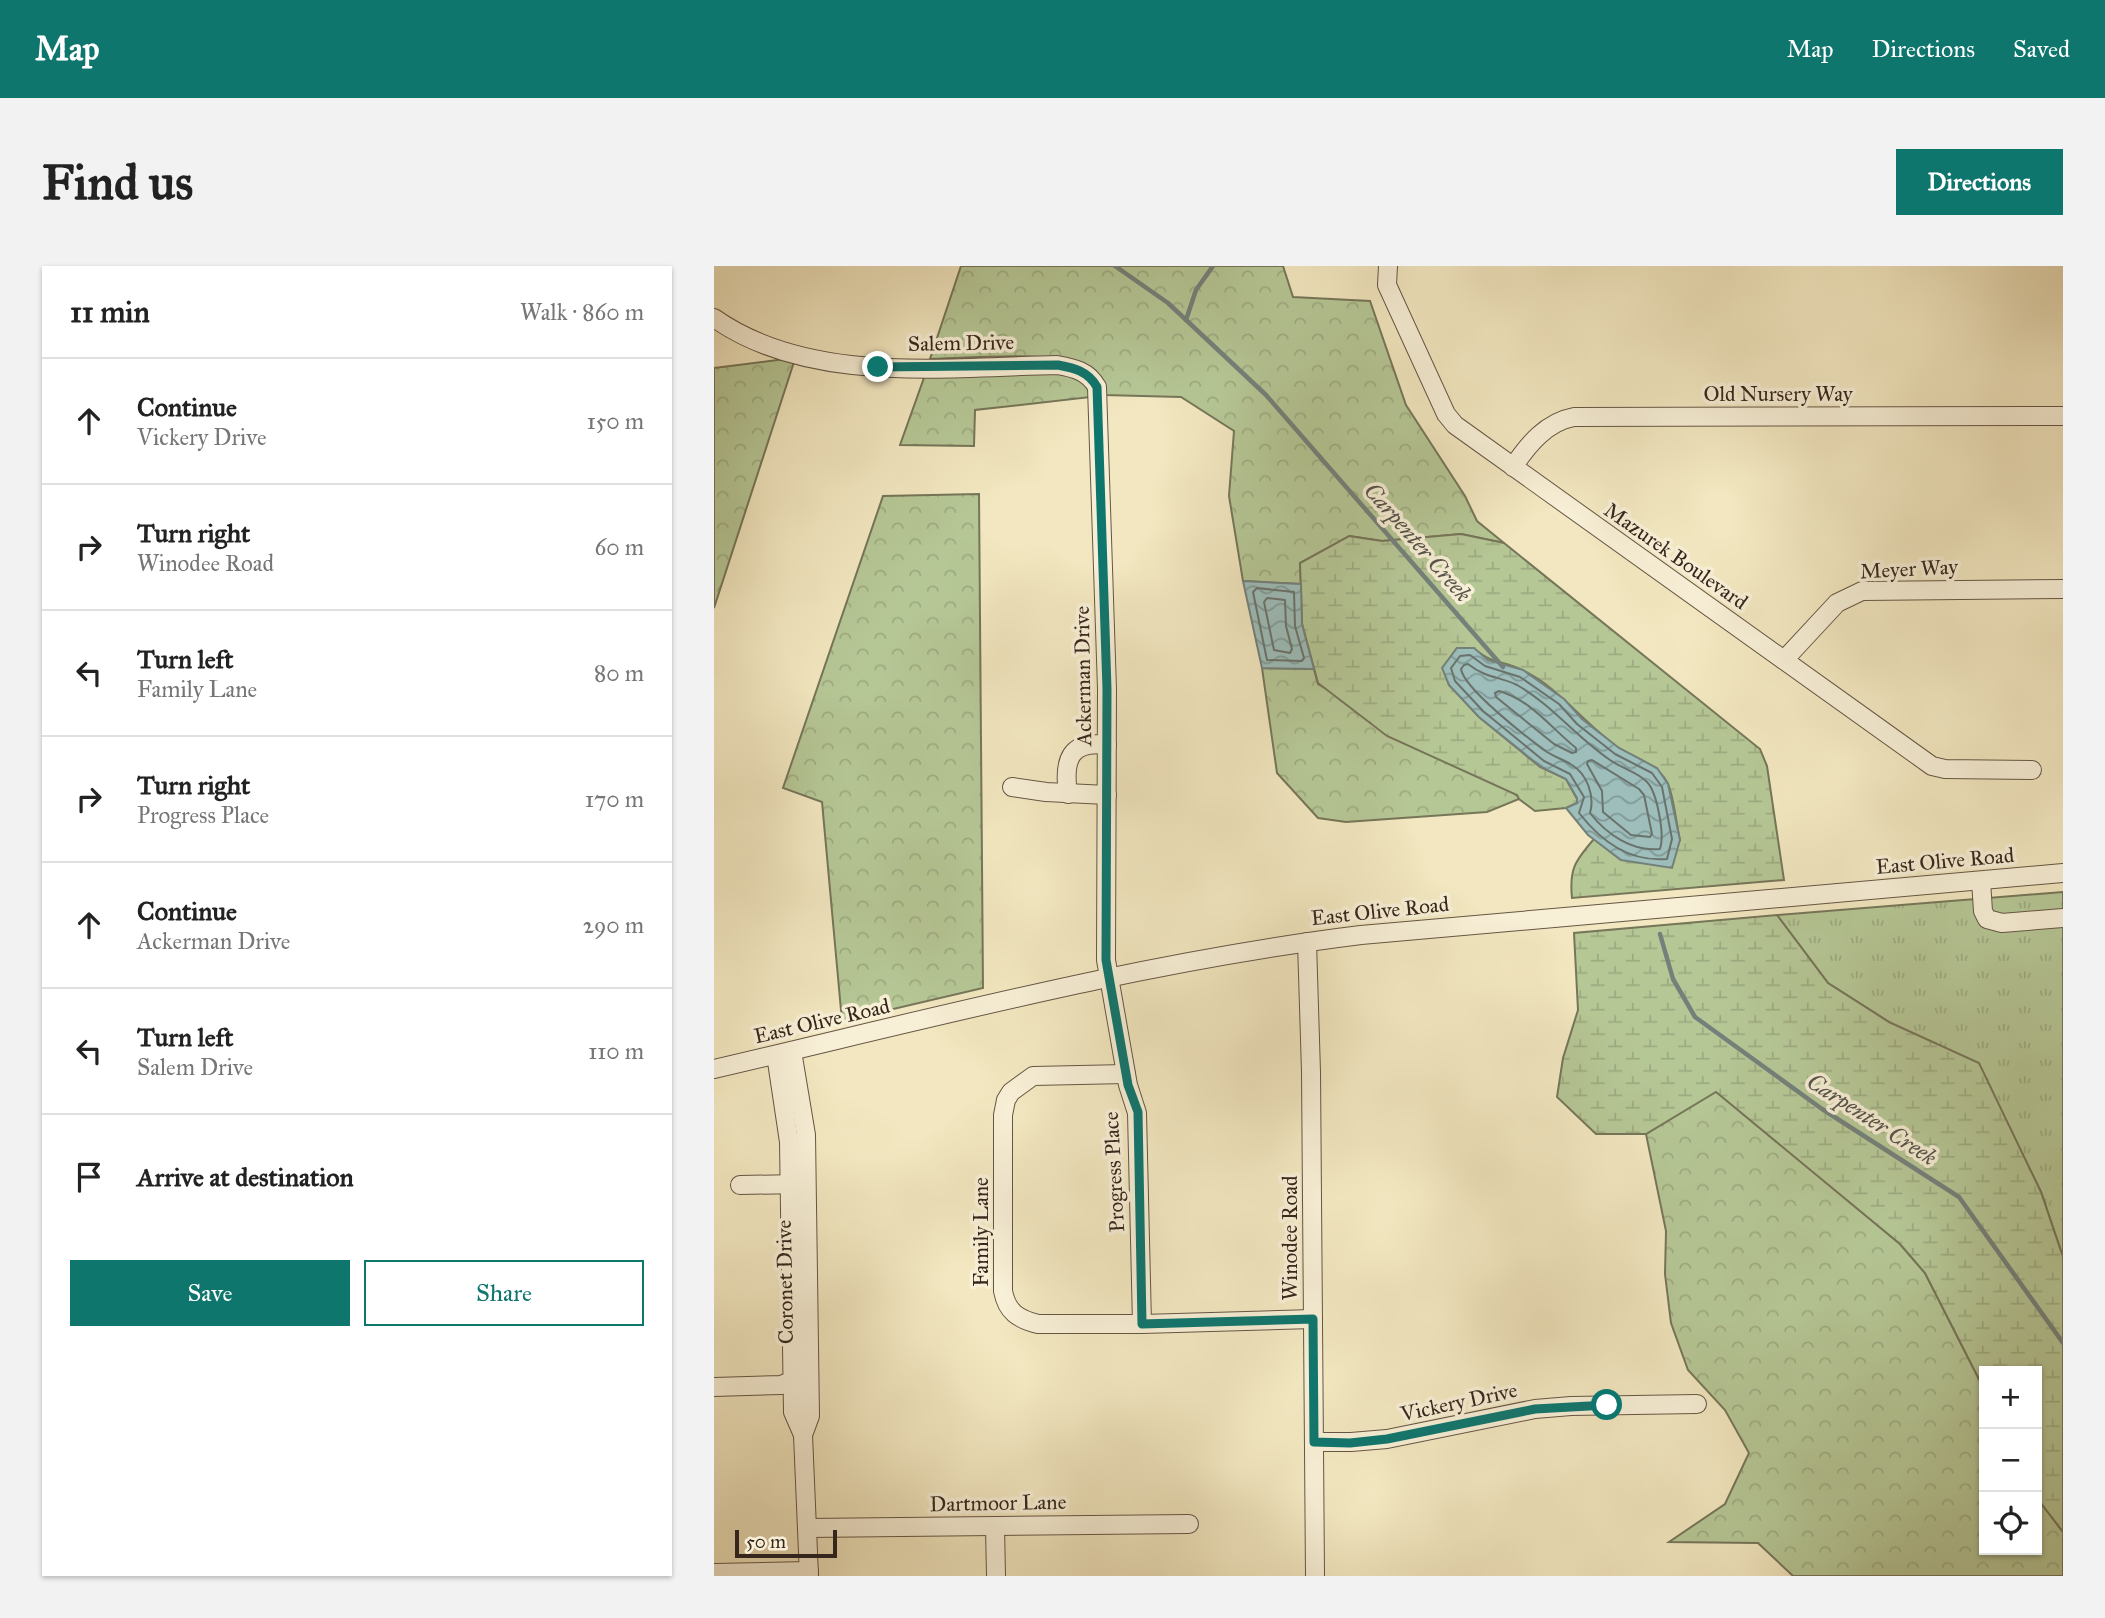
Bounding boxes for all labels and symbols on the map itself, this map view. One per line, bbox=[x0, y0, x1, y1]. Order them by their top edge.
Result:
street label: Salem Drive bbox=[908, 329, 1014, 357]
route end bbox=[862, 351, 893, 382]
street label: Old Nursery Way bbox=[1703, 381, 1854, 407]
water label: Carpenter Creek bbox=[1358, 477, 1477, 608]
street label: Mazurek Boulevard bbox=[1599, 497, 1753, 615]
street label: Meyer Way bbox=[1859, 553, 1960, 585]
street label: Ackerman Drive bbox=[1069, 606, 1097, 747]
street label: East Olive Road bbox=[1875, 842, 2016, 880]
street label: East Olive Road bbox=[1310, 891, 1451, 931]
street label: East Olive Road bbox=[752, 993, 893, 1049]
water label: Carpenter Creek bbox=[1801, 1067, 1942, 1172]
street label: Progress Place bbox=[1098, 1111, 1130, 1233]
street label: Winodee Road bbox=[1277, 1175, 1303, 1301]
street label: Family Lane bbox=[968, 1177, 994, 1287]
street label: Coronet Drive bbox=[771, 1219, 799, 1344]
street label: Vickery Drive bbox=[1397, 1377, 1520, 1427]
route start bbox=[1591, 1389, 1622, 1420]
street label: Dartmoor Lane bbox=[929, 1489, 1067, 1517]
scale bar bbox=[735, 1527, 836, 1559]

